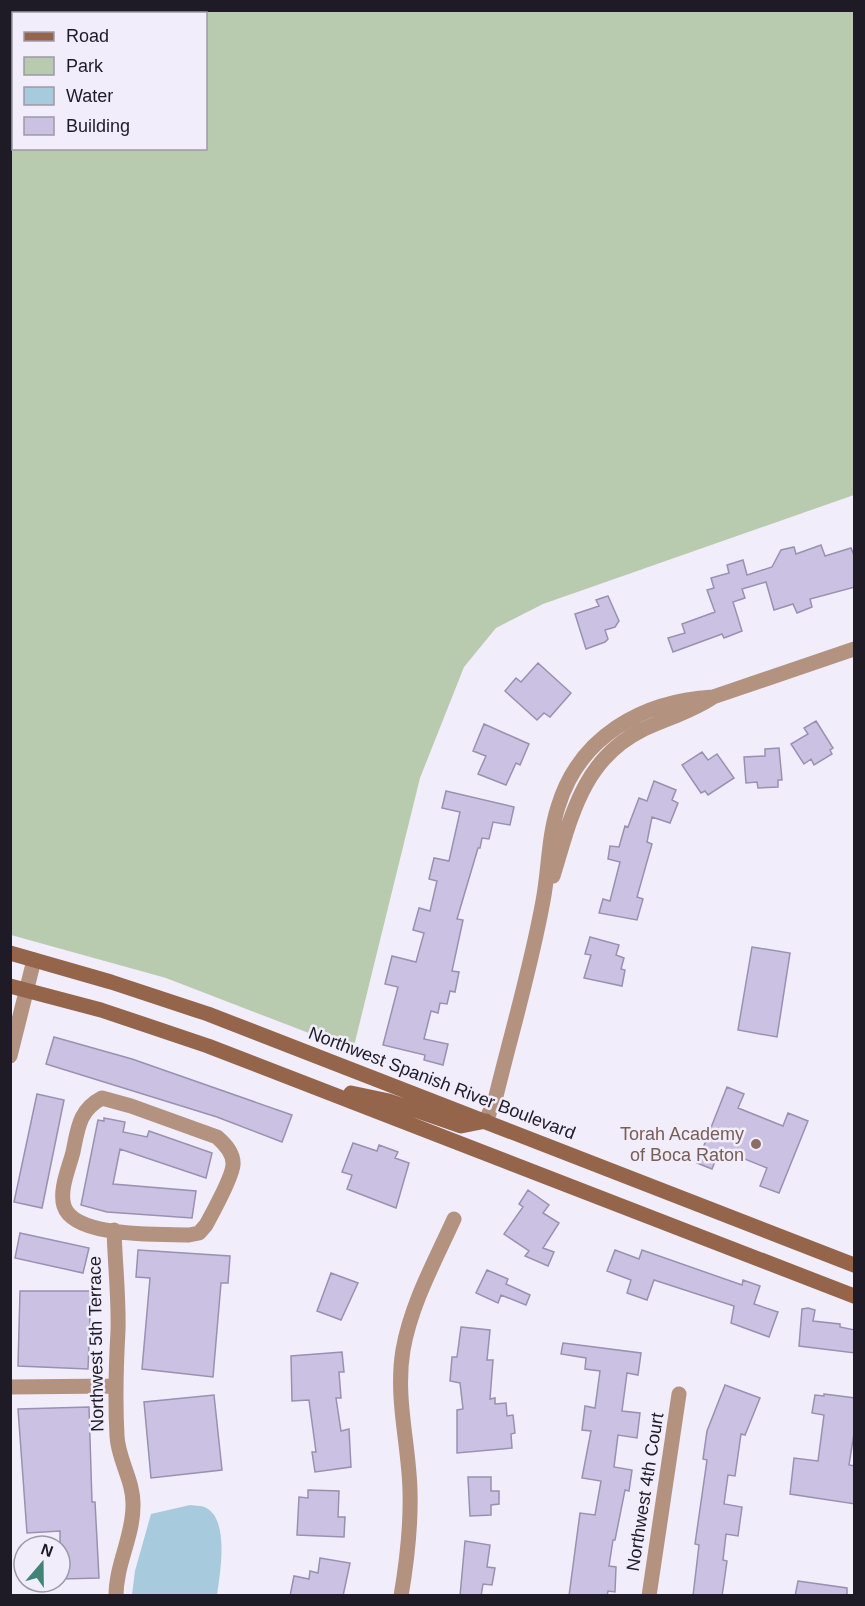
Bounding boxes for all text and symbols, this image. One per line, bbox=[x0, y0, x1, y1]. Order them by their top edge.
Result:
legend bbox=[12, 12, 207, 150]
text: Road bbox=[66, 26, 109, 46]
text: Park bbox=[66, 56, 104, 76]
text: Water bbox=[66, 86, 113, 106]
text: Building bbox=[66, 116, 130, 136]
street label: Northwest Spanish River Boulevard bbox=[306, 1023, 578, 1143]
place label: Torah Academy of Boca Raton bbox=[620, 1124, 744, 1165]
marker: Torah Academy of Boca Raton bbox=[749, 1137, 763, 1151]
street label: Northwest 5th Terrace bbox=[84, 1256, 108, 1432]
street label: Northwest 4th Court bbox=[623, 1411, 667, 1573]
north arrow bbox=[12, 1534, 72, 1594]
text: N bbox=[39, 1540, 55, 1560]

